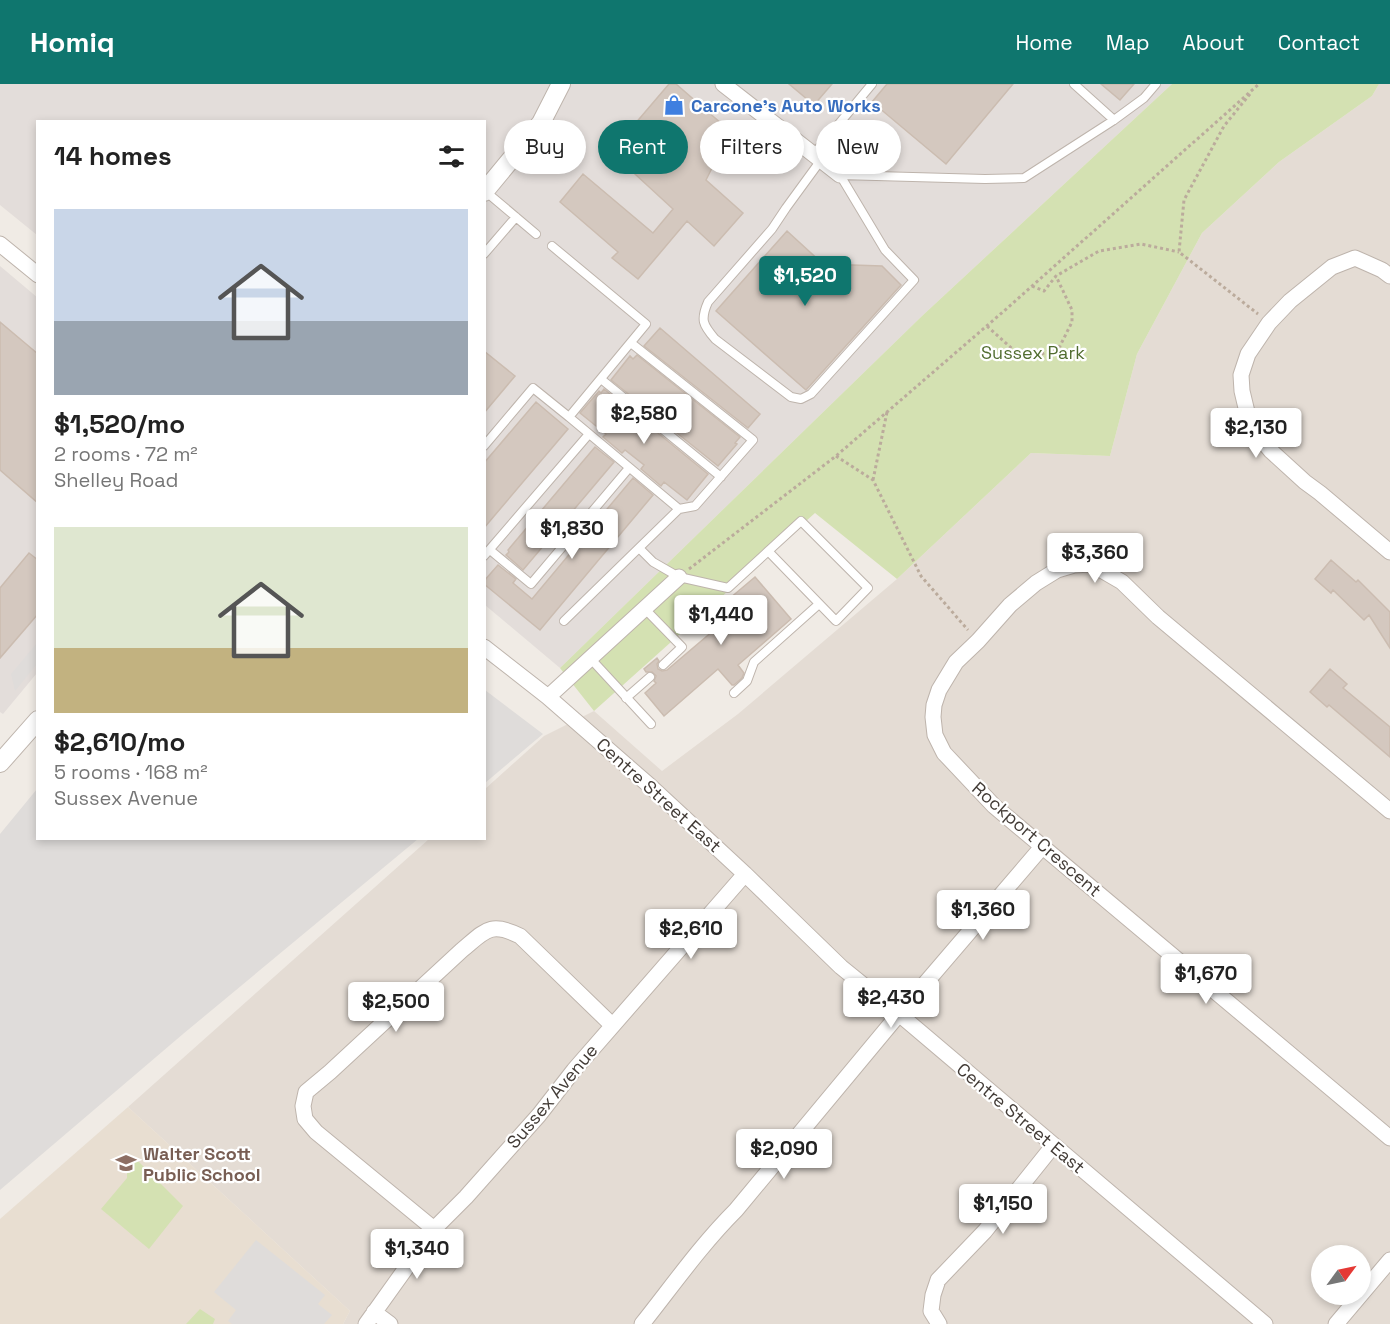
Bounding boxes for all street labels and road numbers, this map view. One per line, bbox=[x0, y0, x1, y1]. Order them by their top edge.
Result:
street label: Centre Street East bbox=[592, 733, 726, 857]
street label: Rockport Crescent bbox=[968, 777, 1106, 901]
street label: Sussex Avenue bbox=[501, 1039, 603, 1153]
street label: Centre Street East bbox=[952, 1058, 1090, 1178]

